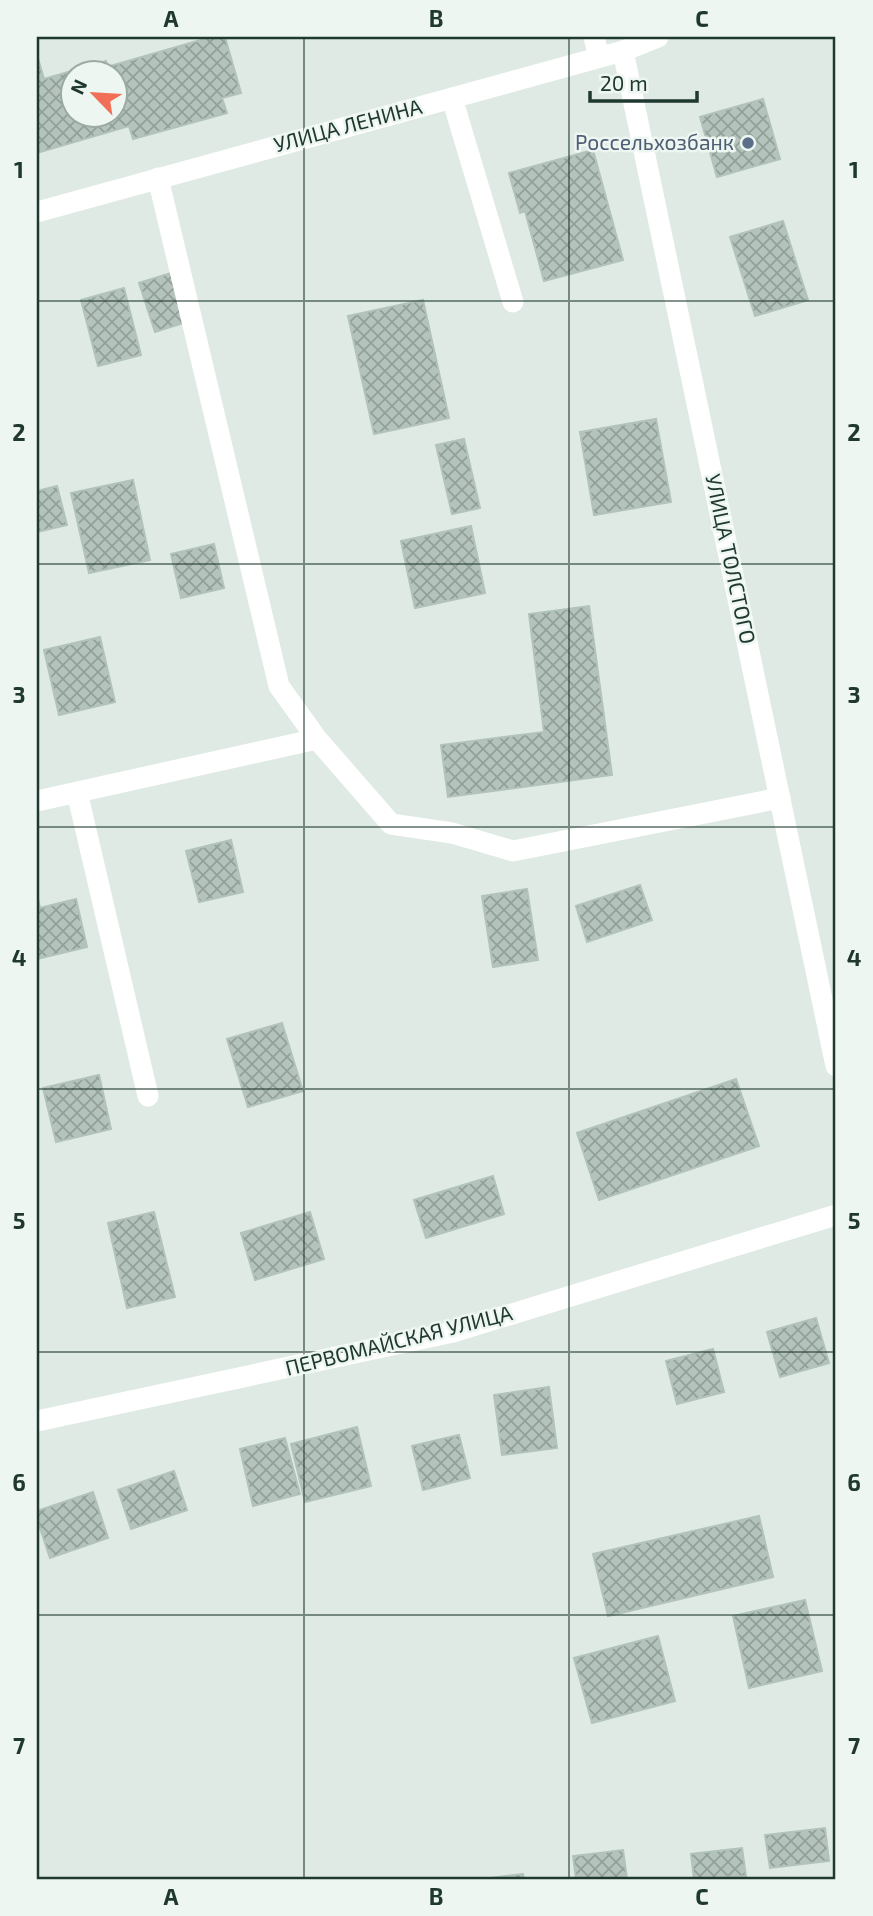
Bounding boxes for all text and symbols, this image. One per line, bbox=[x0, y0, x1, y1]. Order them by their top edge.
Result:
text: A bbox=[163, 4, 179, 32]
text: B bbox=[429, 4, 443, 32]
text: C bbox=[695, 4, 709, 32]
north arrow bbox=[60, 60, 130, 130]
scale bar bbox=[590, 60, 696, 104]
text: 20 m bbox=[600, 70, 648, 95]
text: N bbox=[65, 76, 91, 98]
street label: УЛИЦА ЛЕНИНА bbox=[271, 93, 424, 156]
place label: Россельхозбанк bbox=[575, 129, 734, 154]
marker: Россельхозбанк bbox=[740, 135, 756, 151]
text: 1 bbox=[14, 155, 24, 183]
text: 1 bbox=[849, 155, 859, 183]
text: 2 bbox=[12, 418, 26, 446]
text: 2 bbox=[847, 418, 861, 446]
street label: УЛИЦА ТОЛСТОГО bbox=[701, 471, 762, 646]
text: 3 bbox=[12, 680, 26, 708]
text: 3 bbox=[847, 680, 861, 708]
text: 4 bbox=[12, 943, 26, 971]
text: 4 bbox=[847, 943, 861, 971]
text: 5 bbox=[13, 1206, 25, 1234]
text: 5 bbox=[848, 1206, 860, 1234]
street label: ПЕРВОМАЙСКАЯ УЛИЦА bbox=[283, 1299, 515, 1380]
text: 6 bbox=[12, 1468, 26, 1496]
text: 6 bbox=[847, 1468, 861, 1496]
text: 7 bbox=[13, 1731, 25, 1759]
text: 7 bbox=[848, 1731, 860, 1759]
text: A bbox=[163, 1882, 179, 1910]
text: B bbox=[429, 1882, 443, 1910]
text: C bbox=[695, 1882, 709, 1910]

